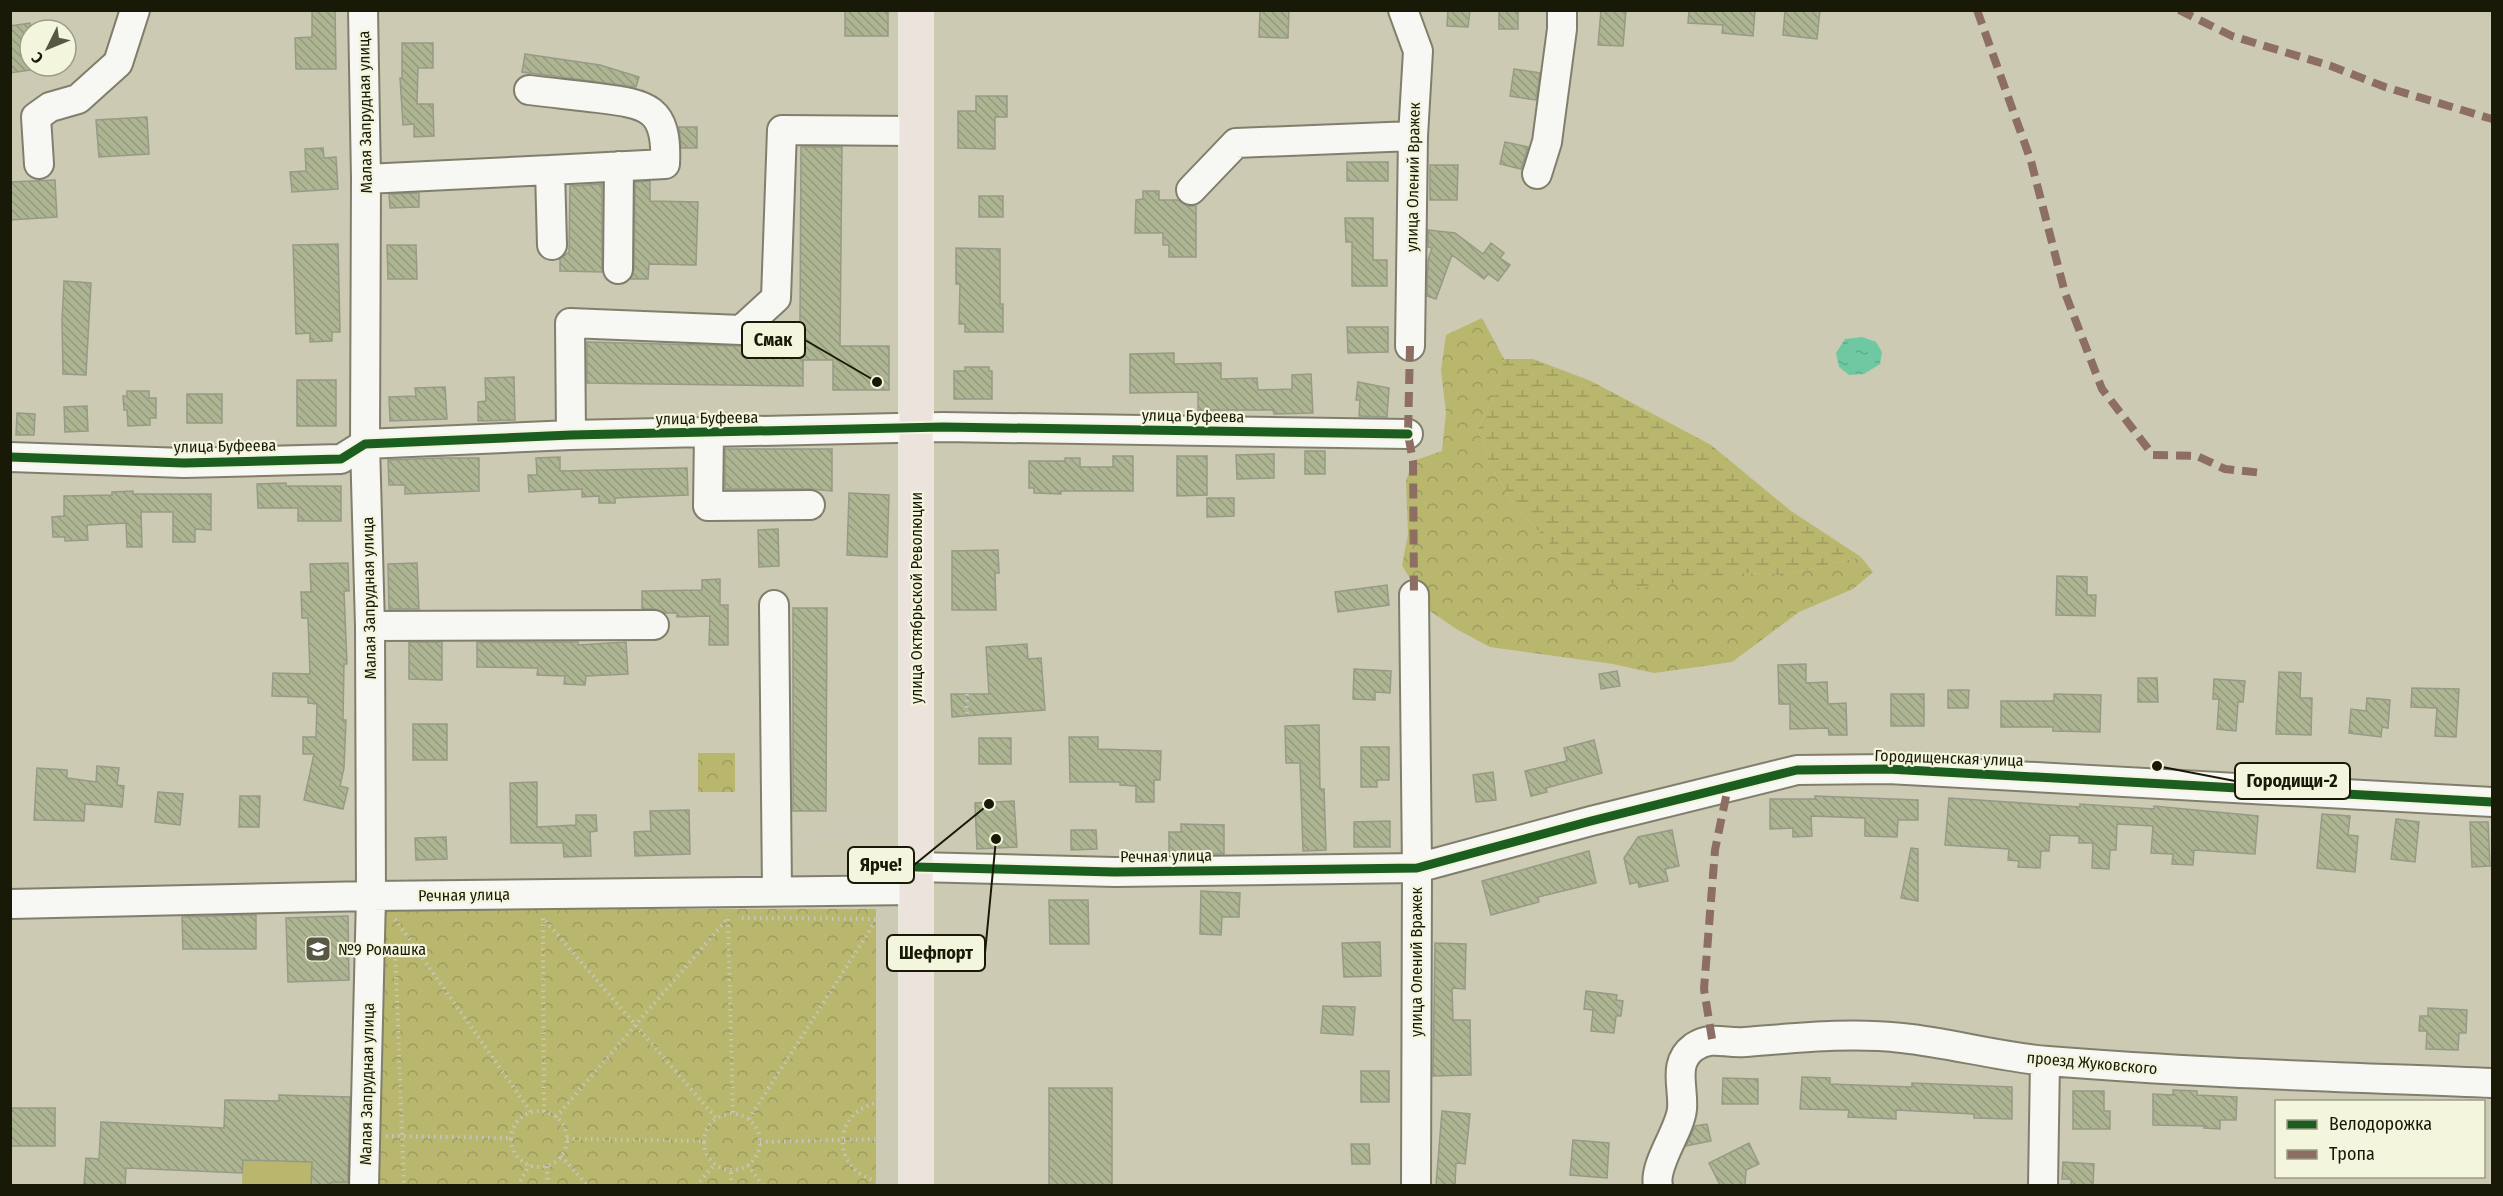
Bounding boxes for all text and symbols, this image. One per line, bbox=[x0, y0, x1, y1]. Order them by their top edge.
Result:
north arrow bbox=[18, 18, 78, 78]
street label: Малая Запрудная улица bbox=[354, 30, 376, 193]
text: С bbox=[27, 48, 47, 67]
street label: улица Олений Вражек bbox=[1402, 101, 1424, 252]
callout: Смак bbox=[742, 322, 805, 358]
text: Смак bbox=[754, 329, 793, 351]
street label: улица Буфеева bbox=[1142, 406, 1245, 426]
street label: улица Буфеева bbox=[656, 408, 759, 428]
street label: улица Буфеева bbox=[174, 436, 277, 456]
street label: улица Октябрьской Революции bbox=[907, 492, 926, 704]
street label: Малая Запрудная улица bbox=[358, 516, 380, 679]
street label: Городищенская улица bbox=[1874, 746, 2024, 770]
callout: Городищи-2 bbox=[2235, 763, 2350, 799]
text: Городищи-2 bbox=[2247, 770, 2337, 792]
street label: Речная улица bbox=[1120, 846, 1212, 866]
callout: Ярче! bbox=[848, 847, 914, 883]
text: Ярче! bbox=[860, 854, 902, 876]
street label: Речная улица bbox=[418, 885, 510, 905]
street label: улица Олений Вражек bbox=[1407, 887, 1426, 1037]
school or university icon: №9 Ромашка bbox=[303, 934, 333, 964]
callout: Шефпорт bbox=[887, 935, 985, 971]
place label: №9 Ромашка bbox=[338, 940, 426, 959]
text: Шефпорт bbox=[899, 942, 973, 964]
street label: Малая Запрудная улица bbox=[356, 1002, 378, 1165]
street label: проезд Жуковского bbox=[2026, 1048, 2158, 1078]
legend bbox=[2275, 1100, 2485, 1178]
text: Велодорожка bbox=[2329, 1113, 2432, 1135]
text: Тропа bbox=[2329, 1143, 2375, 1165]

